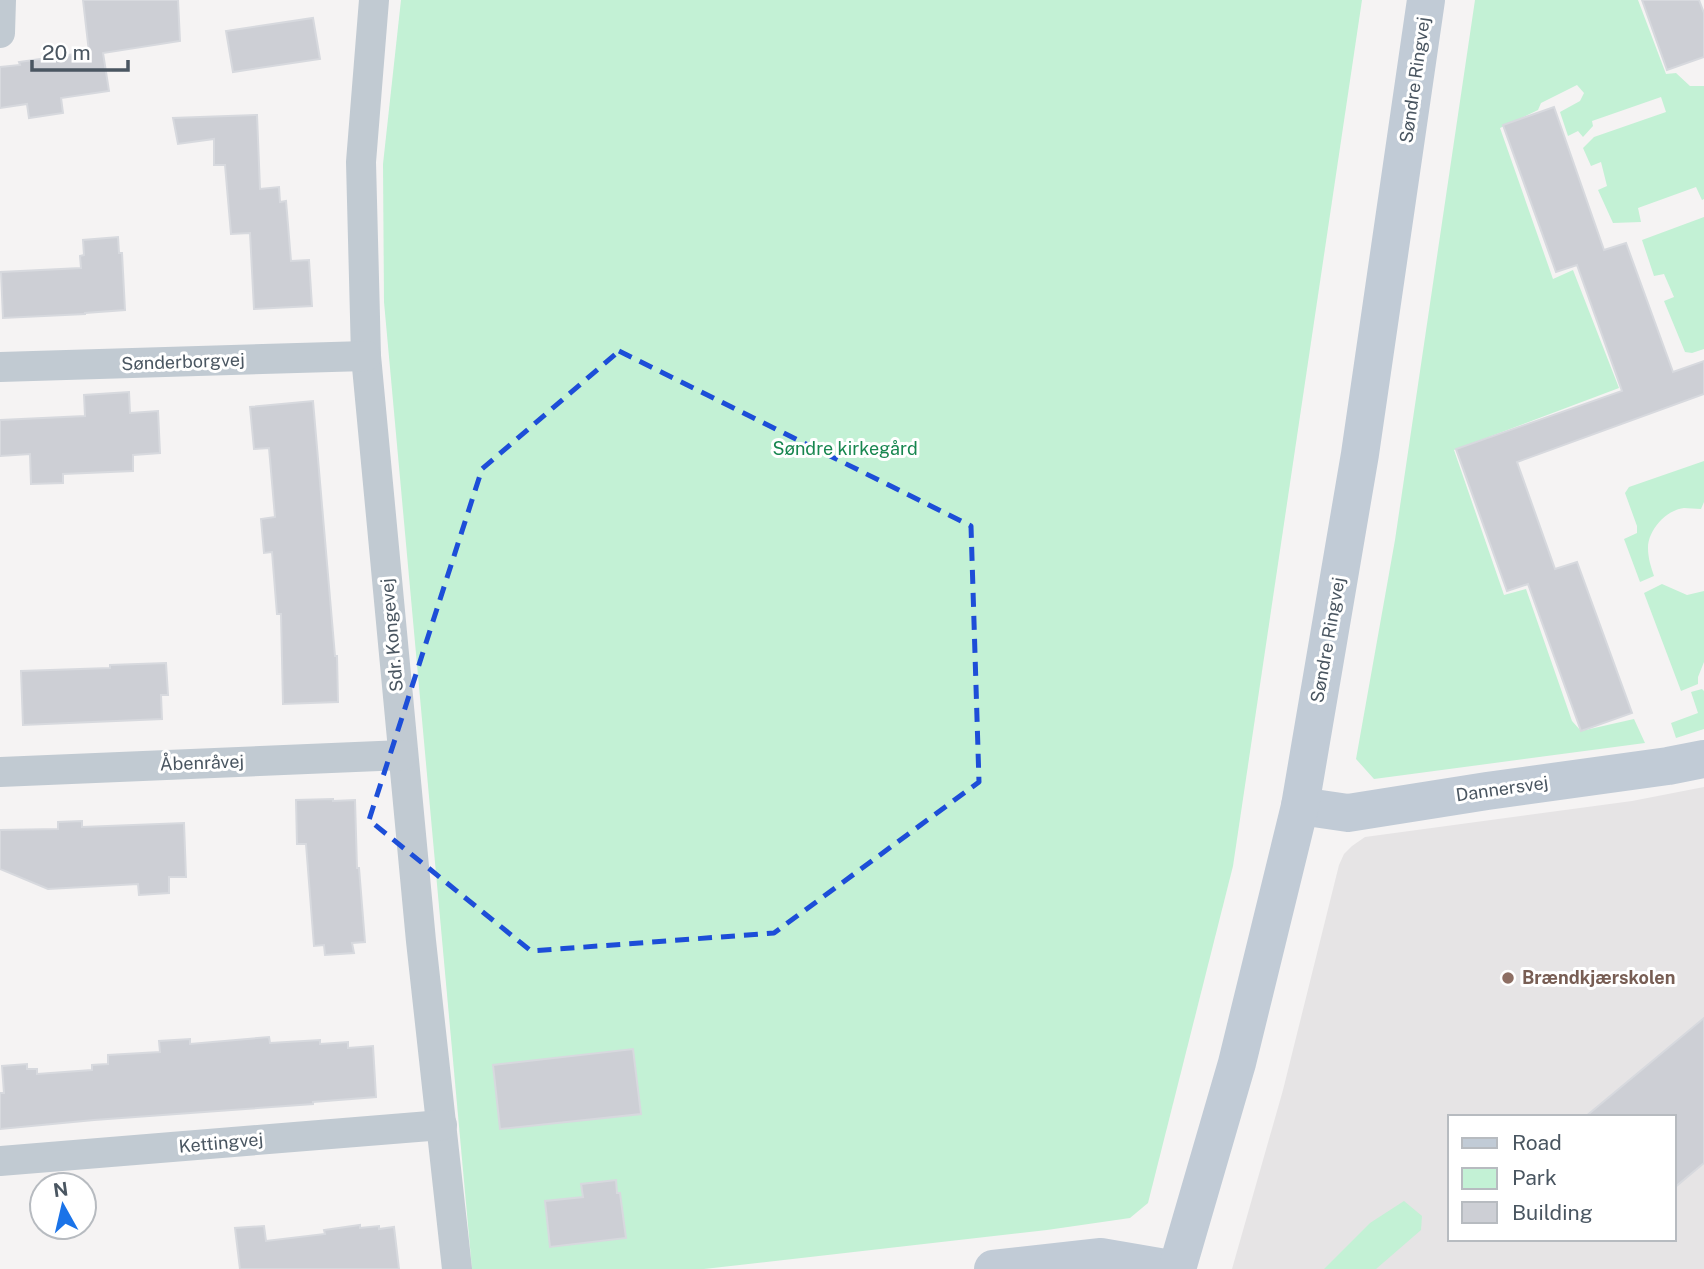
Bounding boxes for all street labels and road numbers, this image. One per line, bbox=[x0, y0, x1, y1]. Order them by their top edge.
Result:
street label: Søndre Ringvej bbox=[1395, 15, 1434, 144]
street label: Sønderborgvej bbox=[121, 349, 245, 374]
street label: Søndre Ringvej bbox=[1306, 575, 1349, 704]
street label: Sdr. Kongevej bbox=[376, 577, 407, 693]
street label: Åbenråvej bbox=[159, 749, 244, 774]
street label: Dannersvej bbox=[1454, 772, 1550, 805]
street label: Kettingvej bbox=[178, 1128, 264, 1157]

